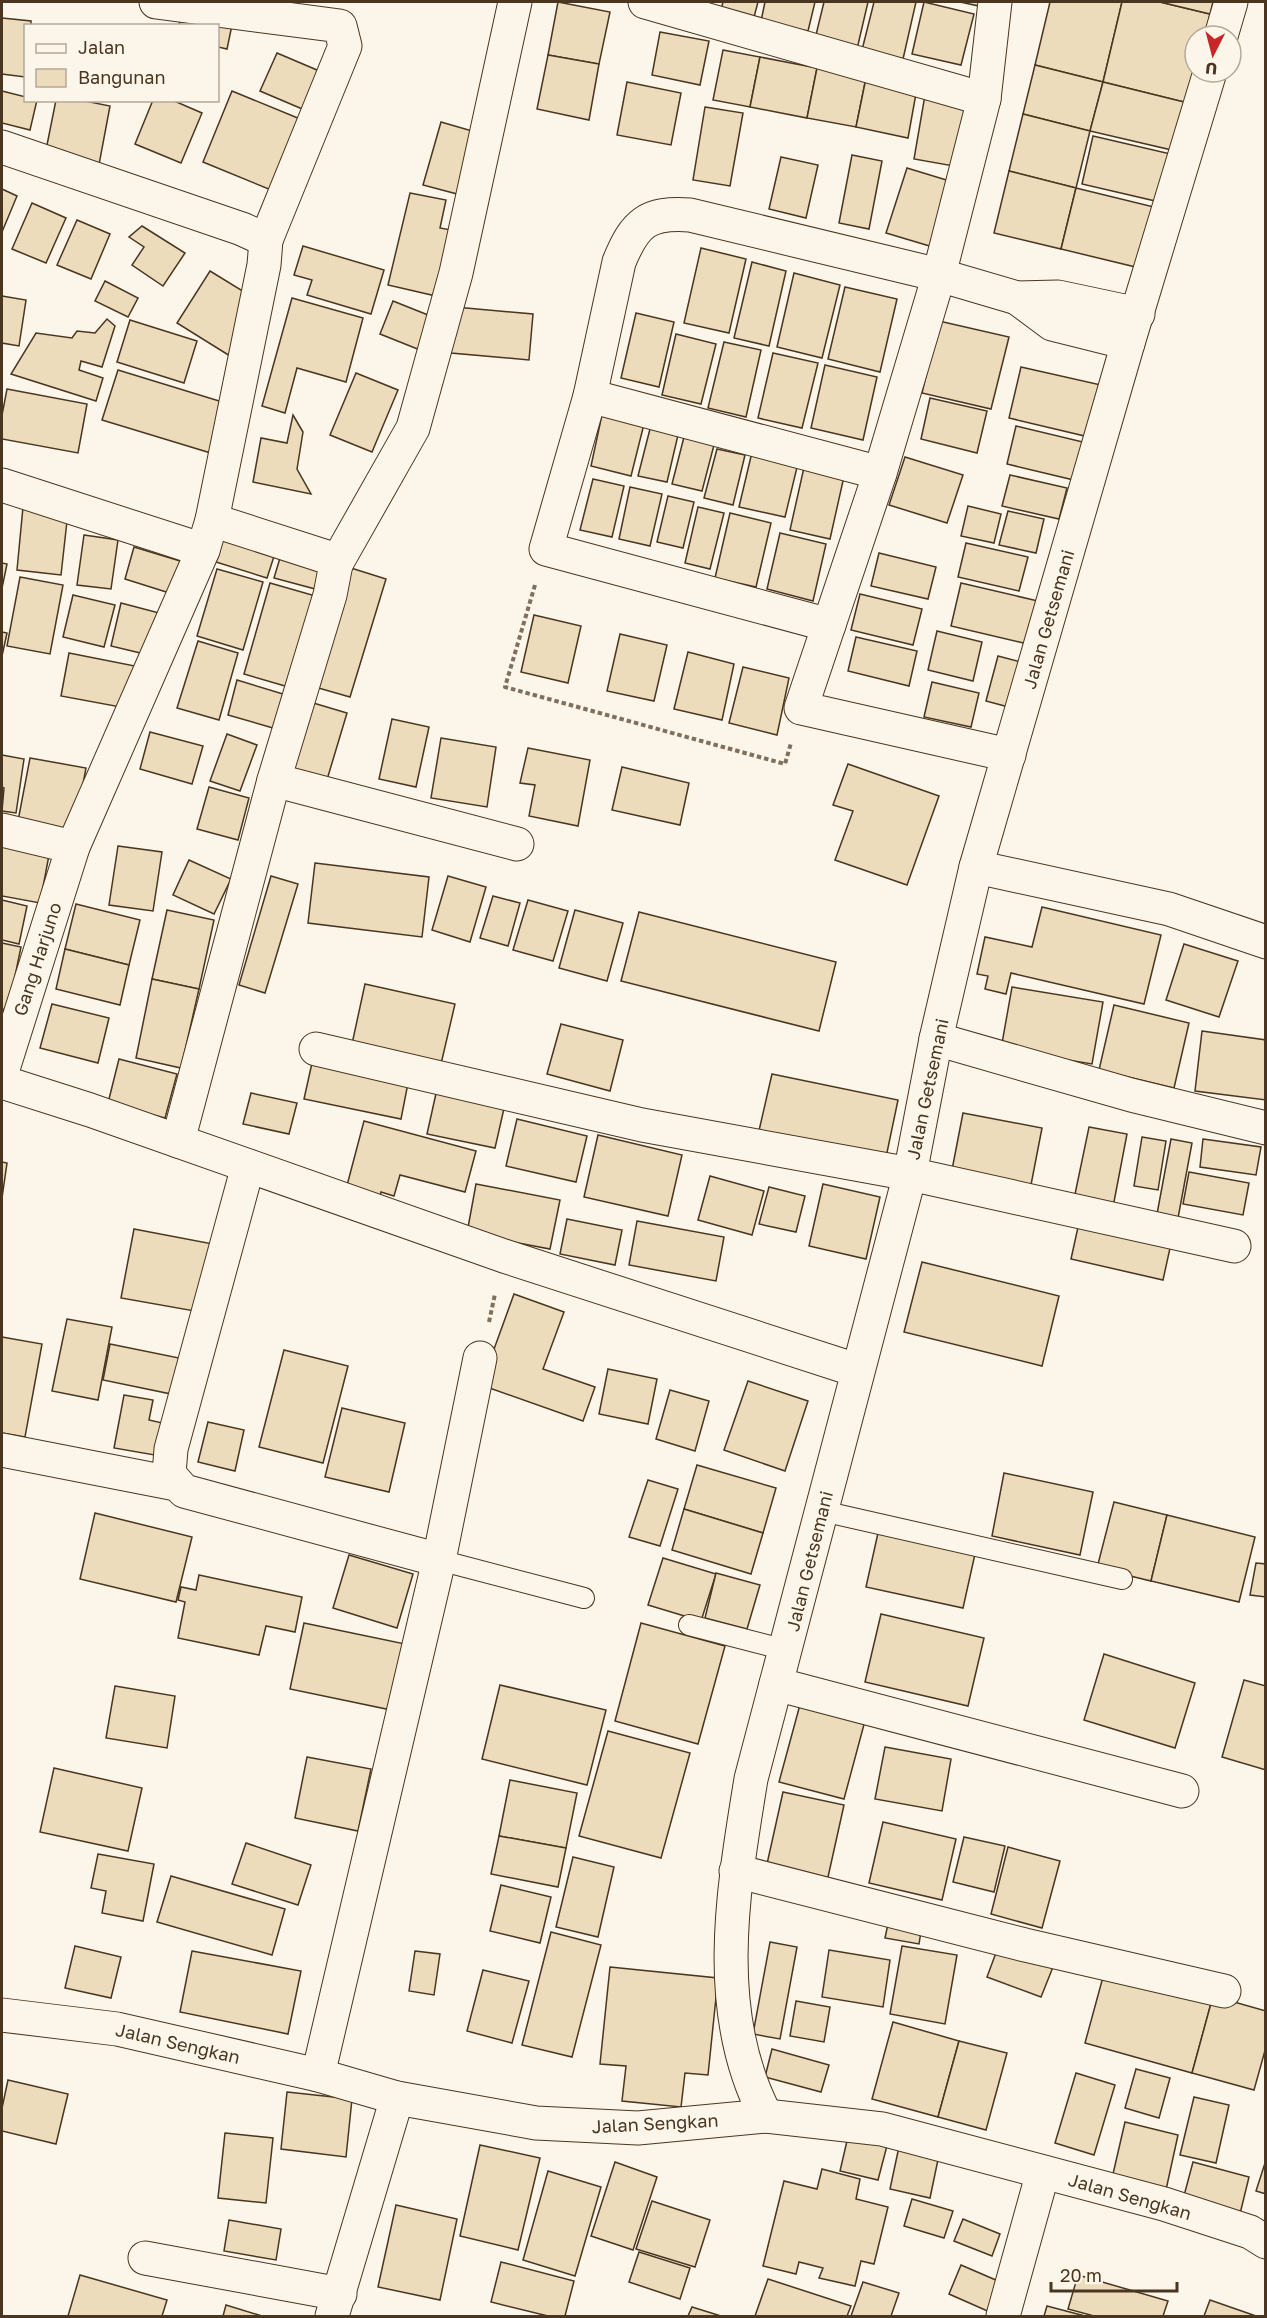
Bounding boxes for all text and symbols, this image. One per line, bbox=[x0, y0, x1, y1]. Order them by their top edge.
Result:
legend bbox=[24, 24, 219, 102]
north arrow bbox=[1183, 24, 1243, 84]
text: Jalan bbox=[78, 36, 125, 58]
text: U bbox=[1205, 58, 1218, 79]
text: Bangunan bbox=[78, 66, 166, 88]
street label: Jalan Getsemani bbox=[1018, 547, 1078, 691]
street label: Gang Harjuno bbox=[8, 900, 66, 1018]
street label: Jalan Getsemani bbox=[901, 1016, 953, 1162]
street label: Jalan Getsemani bbox=[781, 1488, 837, 1634]
street label: Jalan Sengkan bbox=[114, 2018, 242, 2068]
street label: Jalan Sengkan bbox=[591, 2109, 719, 2137]
street label: Jalan Sengkan bbox=[1066, 2168, 1194, 2224]
scale bar bbox=[1051, 2255, 1177, 2293]
text: 20 m bbox=[1060, 2264, 1102, 2286]

